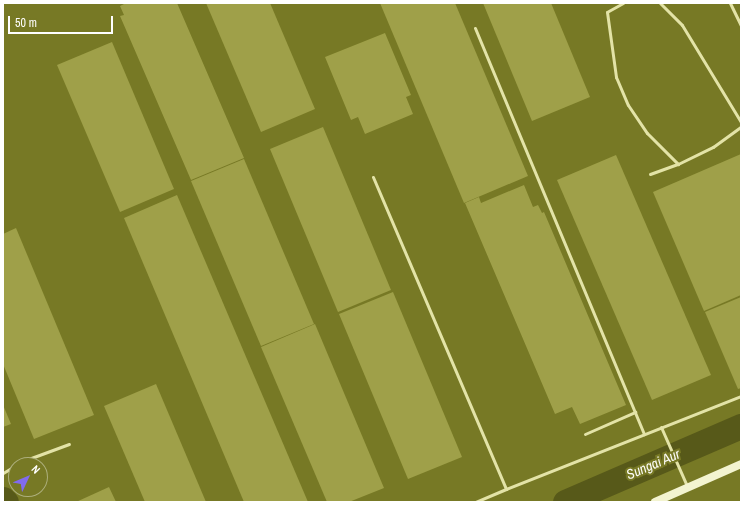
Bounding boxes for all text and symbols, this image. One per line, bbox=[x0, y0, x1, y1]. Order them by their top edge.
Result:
scale bar bbox=[10, 8, 115, 34]
text: 50 m bbox=[15, 15, 37, 31]
water label: Sungai Aur bbox=[623, 445, 683, 483]
north arrow bbox=[8, 457, 48, 497]
text: N bbox=[29, 462, 43, 477]

